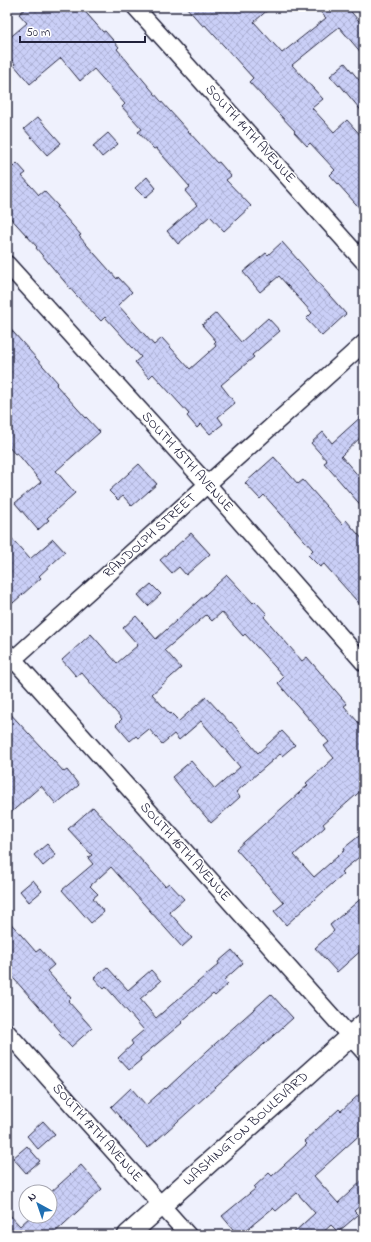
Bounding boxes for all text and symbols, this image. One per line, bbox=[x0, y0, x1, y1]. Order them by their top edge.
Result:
scale bar bbox=[20, 18, 145, 44]
text: 50 m bbox=[26, 24, 50, 42]
street label: SOUTH 14TH AVENUE bbox=[200, 80, 300, 188]
street label: SOUTH 15TH AVENUE bbox=[136, 407, 238, 517]
street label: RANDOLPH STREET bbox=[99, 488, 201, 584]
street label: SOUTH 16TH AVENUE bbox=[135, 798, 235, 906]
street label: WASHINGTON BOULEVARD bbox=[179, 1067, 313, 1191]
street label: SOUTH 17TH AVENUE bbox=[47, 1079, 147, 1187]
north arrow bbox=[18, 1184, 58, 1224]
text: N bbox=[24, 1189, 40, 1206]

